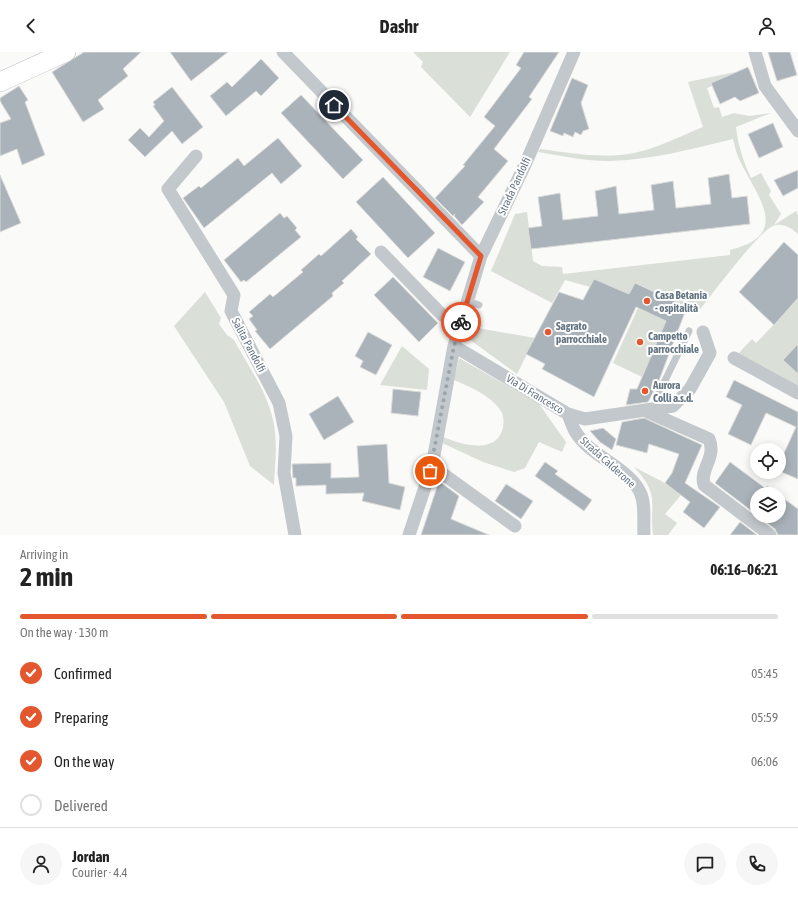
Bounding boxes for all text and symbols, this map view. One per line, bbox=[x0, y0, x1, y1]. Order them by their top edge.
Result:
icon: back bbox=[20, 15, 42, 37]
icon: person bbox=[756, 15, 778, 37]
text: Dashr bbox=[380, 16, 418, 37]
pin bbox=[317, 88, 351, 122]
icon: home bbox=[323, 94, 345, 116]
street label: Strada Pandolfi bbox=[495, 155, 533, 217]
place label: Casa Betania - ospitalità bbox=[655, 289, 707, 314]
marker: Casa Betania - ospitalità bbox=[642, 296, 652, 306]
courier bbox=[441, 302, 481, 342]
icon: bike bbox=[450, 311, 472, 333]
street label: Salita Pandolfi bbox=[230, 316, 268, 374]
place label: Sagrato parrocchiale bbox=[556, 320, 607, 345]
marker: Sagrato parrocchiale bbox=[543, 327, 553, 337]
place label: Campetto parrocchiale bbox=[648, 330, 699, 355]
marker: Campetto parrocchiale bbox=[635, 337, 645, 347]
street label: Via Di Francesco bbox=[504, 372, 566, 416]
place label: Aurora Colli a.s.d. bbox=[652, 379, 693, 404]
marker: Aurora Colli a.s.d. bbox=[640, 386, 650, 396]
street label: Strada Calderone bbox=[578, 434, 638, 490]
map controls bbox=[750, 443, 786, 523]
button: locate bbox=[750, 443, 786, 479]
pin bbox=[413, 454, 447, 488]
icon: bag bbox=[419, 460, 441, 482]
button: layers bbox=[750, 487, 786, 523]
text: Arriving in bbox=[20, 547, 68, 562]
text: 06:16–06:21 bbox=[710, 561, 778, 578]
text: 2 min bbox=[20, 562, 73, 592]
text: On the way · 130 m bbox=[20, 625, 108, 640]
icon: check bbox=[20, 662, 42, 684]
text: Confirmed bbox=[54, 665, 112, 682]
text: 05:45 bbox=[751, 666, 778, 681]
icon: check bbox=[20, 706, 42, 728]
text: Preparing bbox=[54, 709, 108, 726]
text: 05:59 bbox=[751, 710, 778, 725]
icon: check bbox=[20, 750, 42, 772]
text: On the way bbox=[54, 753, 115, 770]
text: 06:06 bbox=[751, 754, 778, 769]
text: Delivered bbox=[54, 797, 108, 814]
button: person bbox=[20, 843, 62, 885]
button: chat bbox=[684, 843, 726, 885]
button: phone bbox=[736, 843, 778, 885]
text: Jordan bbox=[72, 848, 110, 865]
text: Courier · 4.4 bbox=[72, 865, 128, 880]

